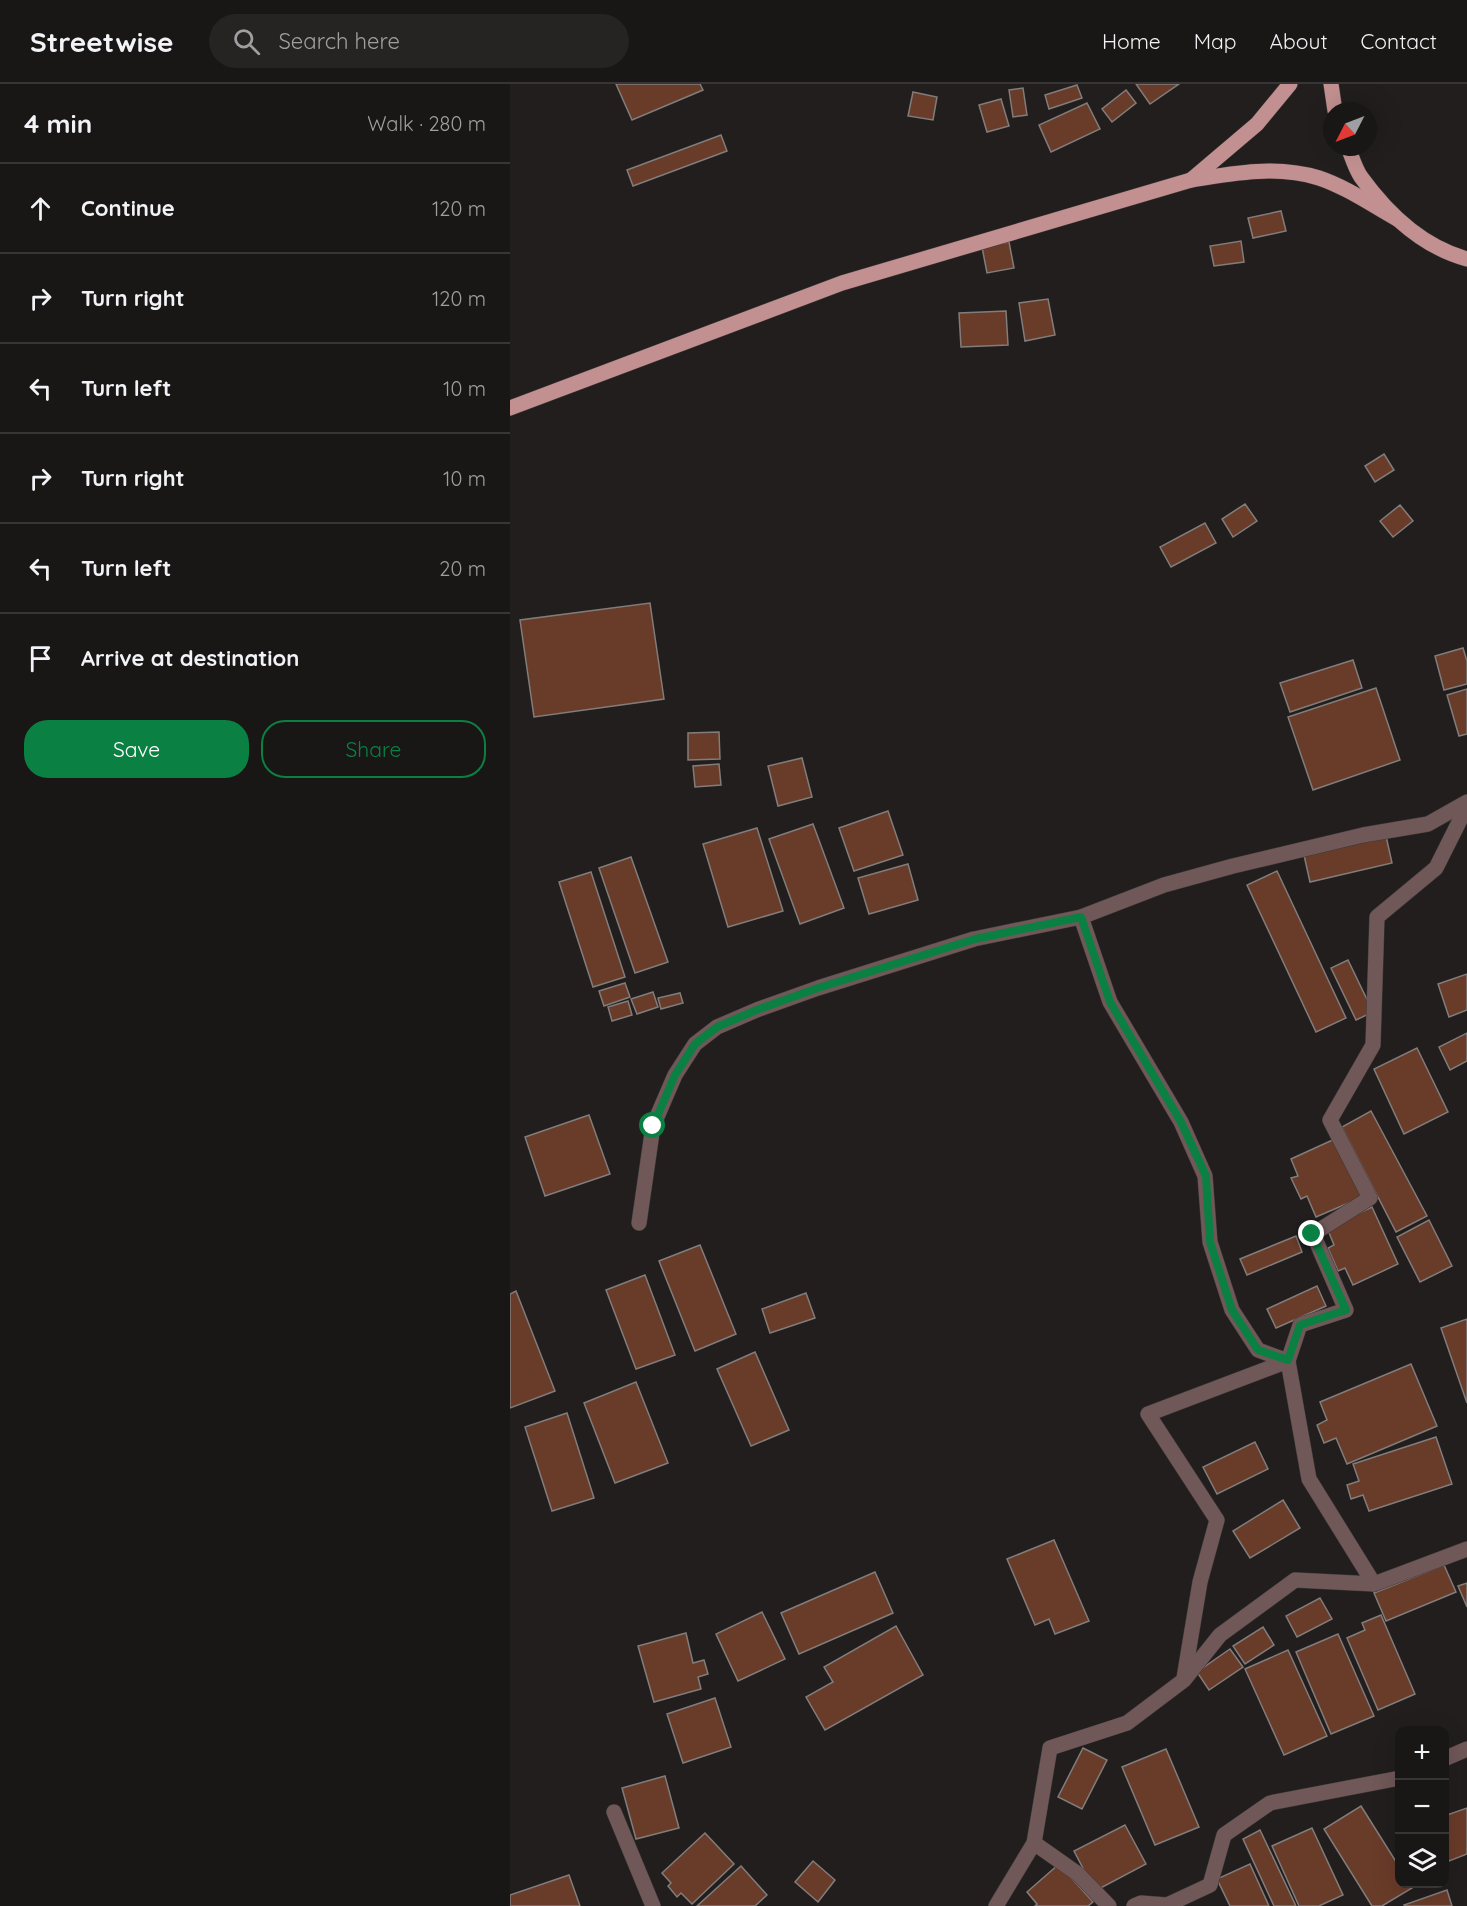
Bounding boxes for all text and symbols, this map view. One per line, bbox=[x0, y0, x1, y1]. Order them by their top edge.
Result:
search box bbox=[209, 14, 629, 68]
text: Streetwise bbox=[30, 24, 173, 59]
icon: search bbox=[230, 25, 263, 58]
text: Search here bbox=[278, 27, 400, 55]
text: Home bbox=[1102, 28, 1161, 54]
text: Map bbox=[1194, 28, 1237, 54]
text: About bbox=[1270, 28, 1328, 54]
text: Contact bbox=[1361, 28, 1437, 54]
north arrow bbox=[1323, 102, 1377, 156]
text: 4 min bbox=[24, 107, 92, 140]
text: Walk · 280 m bbox=[367, 111, 486, 136]
icon: ahead bbox=[24, 192, 57, 225]
text: Continue bbox=[81, 194, 175, 222]
text: 120 m bbox=[432, 196, 486, 221]
icon: right bbox=[24, 282, 57, 315]
text: Turn right bbox=[81, 284, 185, 312]
text: 120 m bbox=[432, 286, 486, 311]
icon: left bbox=[24, 372, 57, 405]
text: Turn left bbox=[81, 374, 171, 402]
text: 10 m bbox=[443, 376, 486, 401]
icon: right bbox=[24, 462, 57, 495]
text: Turn right bbox=[81, 464, 185, 492]
text: 10 m bbox=[443, 466, 486, 491]
icon: left bbox=[24, 552, 57, 585]
text: Turn left bbox=[81, 554, 171, 582]
text: 20 m bbox=[439, 556, 486, 581]
icon: arrive bbox=[24, 642, 57, 675]
text: Arrive at destination bbox=[81, 644, 299, 672]
button: Save bbox=[24, 720, 249, 778]
button: Share bbox=[261, 720, 486, 778]
route start bbox=[639, 1112, 665, 1138]
route end bbox=[1298, 1220, 1324, 1246]
map controls bbox=[1395, 1726, 1449, 1888]
button: + bbox=[1395, 1726, 1449, 1780]
button: − bbox=[1395, 1780, 1449, 1834]
button: layers bbox=[1395, 1834, 1449, 1888]

